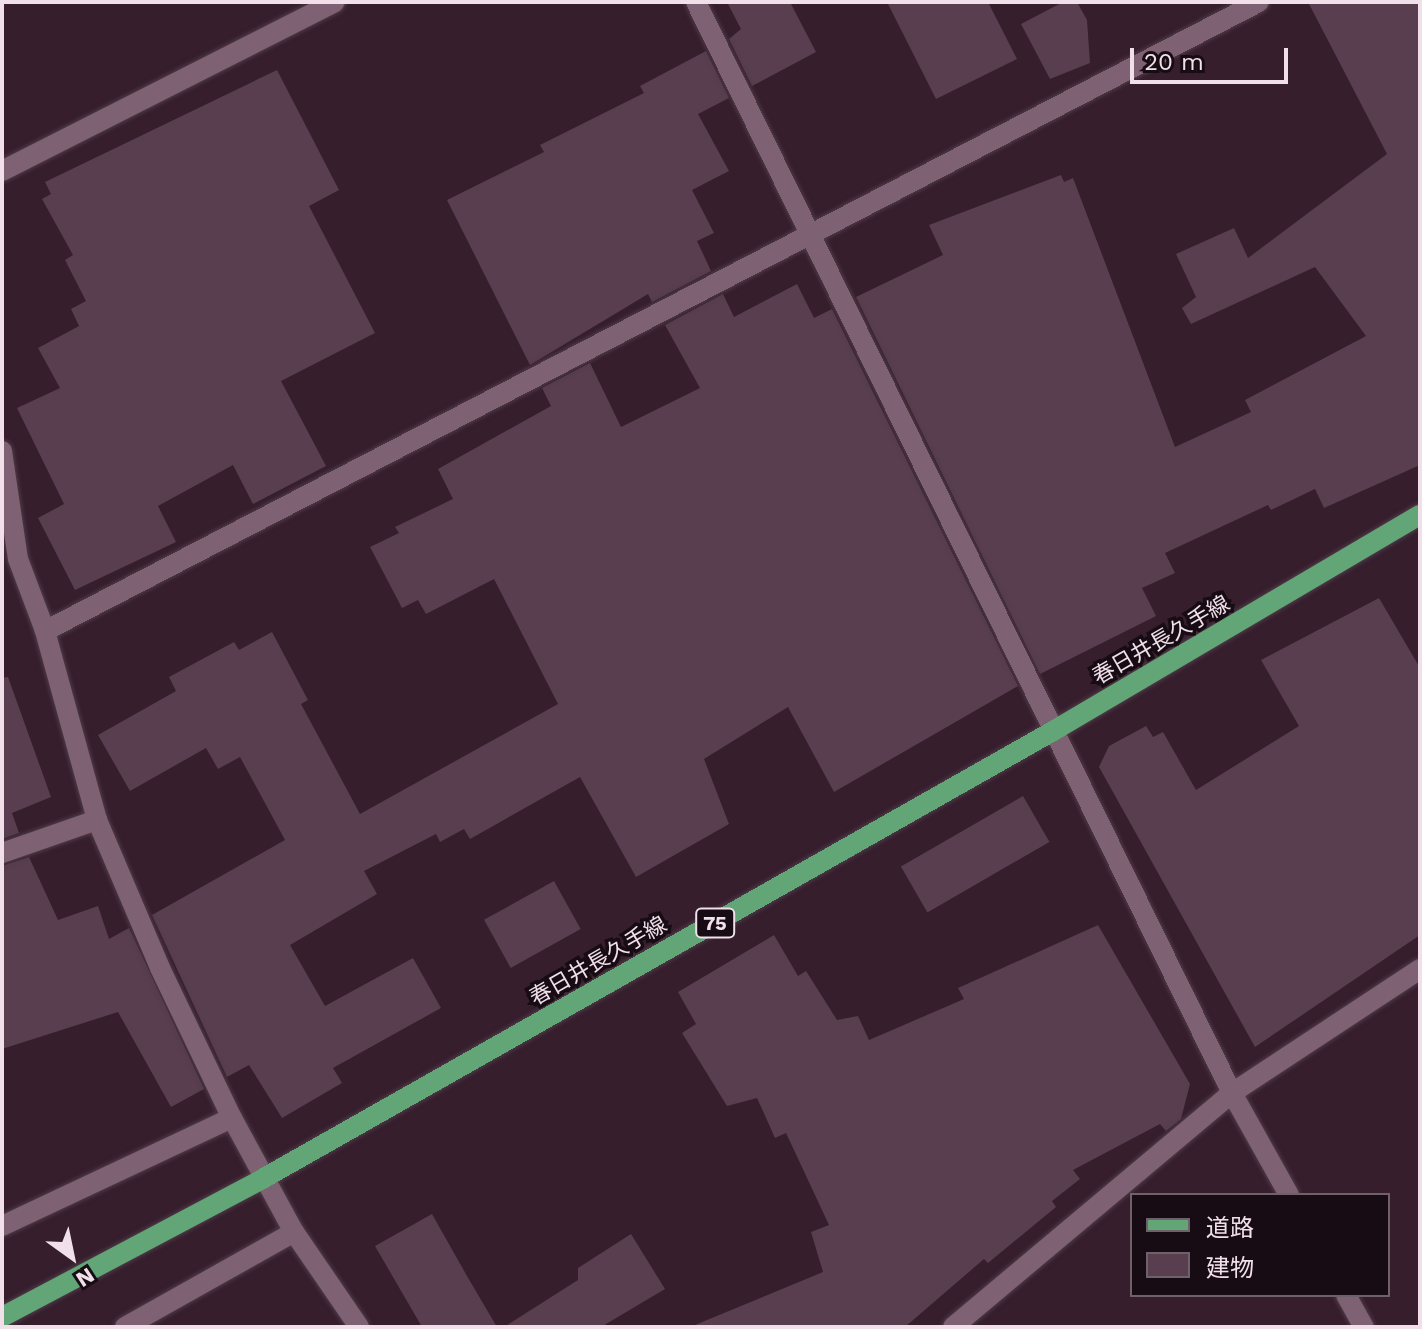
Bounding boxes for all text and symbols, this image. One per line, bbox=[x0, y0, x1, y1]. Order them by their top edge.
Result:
scale bar bbox=[1134, 32, 1292, 82]
text: 20 m bbox=[1144, 48, 1204, 76]
street label: 春日井長久手線 bbox=[1088, 590, 1234, 690]
road number: 75 bbox=[695, 907, 735, 939]
street label: 春日井長久手線 bbox=[525, 911, 671, 1011]
legend bbox=[1130, 1193, 1390, 1297]
text: 道路 bbox=[1206, 1214, 1254, 1242]
north arrow bbox=[32, 1217, 112, 1297]
text: 建物 bbox=[1206, 1254, 1254, 1282]
text: N bbox=[72, 1263, 99, 1292]

